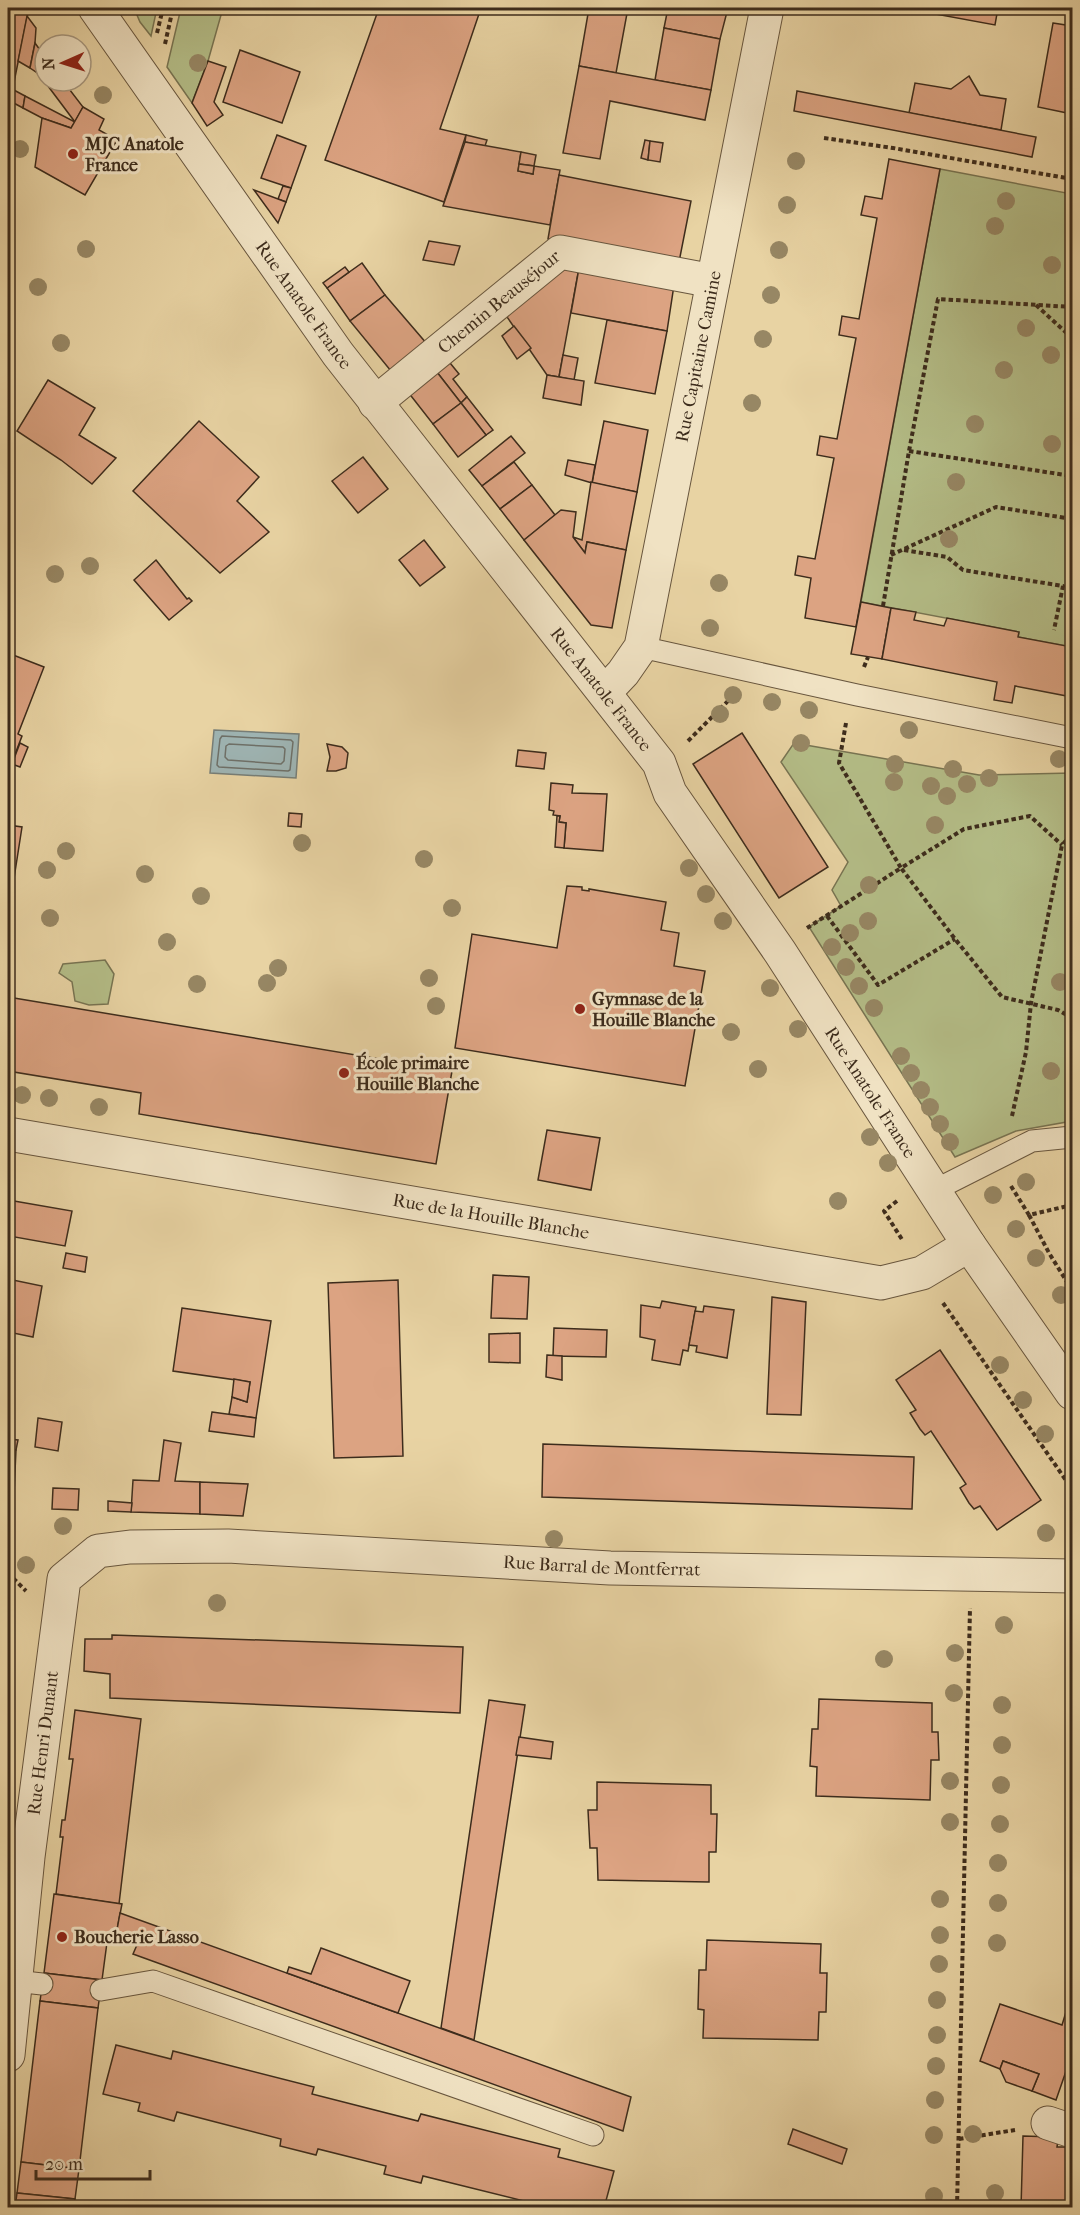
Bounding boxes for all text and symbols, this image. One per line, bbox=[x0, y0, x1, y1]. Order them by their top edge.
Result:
north arrow bbox=[33, 33, 93, 93]
text: N bbox=[39, 56, 58, 70]
place label: MJC Anatole France bbox=[84, 134, 184, 176]
marker: MJC Anatole France bbox=[66, 147, 80, 161]
street label: Rue Anatole France bbox=[251, 237, 356, 374]
street label: Chemin Beauséjour bbox=[434, 246, 565, 358]
street label: Rue Capitaine Camine bbox=[672, 269, 726, 444]
street label: Rue Anatole France bbox=[546, 623, 656, 756]
place label: Gymnase de la Houille Blanche bbox=[592, 989, 715, 1031]
marker: Gymnase de la Houille Blanche bbox=[573, 1002, 587, 1016]
street label: Rue Anatole France bbox=[820, 1023, 920, 1162]
place label: École primaire Houille Blanche bbox=[356, 1051, 479, 1095]
marker: École primaire Houille Blanche bbox=[337, 1066, 351, 1080]
street label: Rue de la Houille Blanche bbox=[391, 1190, 591, 1244]
street label: Rue Barral de Montferrat bbox=[503, 1552, 701, 1581]
street label: Rue Henri Dunant bbox=[24, 1669, 63, 1816]
place label: Boucherie Lasso bbox=[74, 1927, 199, 1948]
marker: Boucherie Lasso bbox=[55, 1930, 69, 1944]
scale bar bbox=[36, 2143, 150, 2181]
text: 20 m bbox=[45, 2154, 83, 2175]

